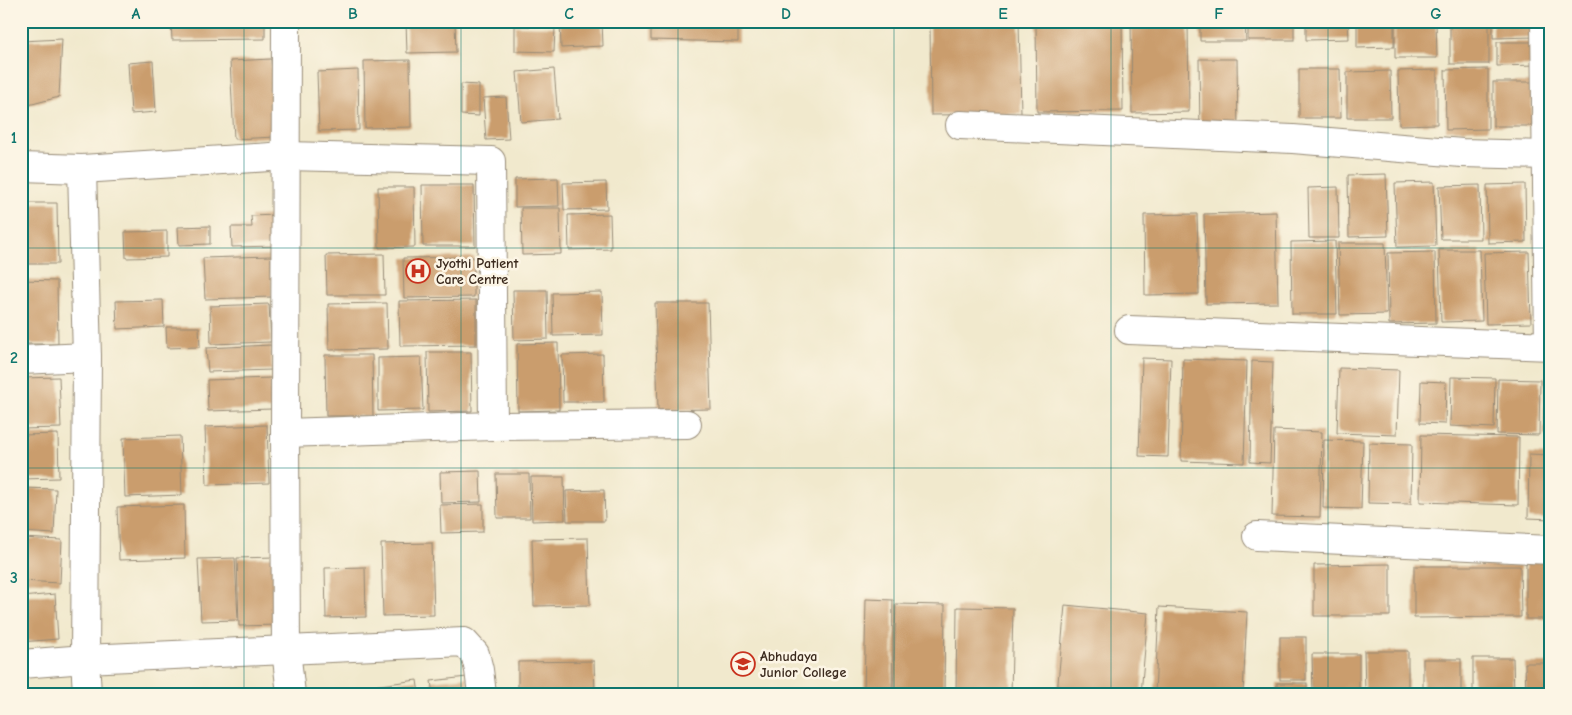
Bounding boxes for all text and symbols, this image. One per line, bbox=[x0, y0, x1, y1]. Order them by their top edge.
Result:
text: A bbox=[132, 5, 141, 23]
text: B bbox=[348, 5, 358, 23]
text: C bbox=[564, 5, 574, 23]
text: D bbox=[781, 5, 791, 23]
text: E bbox=[998, 5, 1008, 23]
text: F bbox=[1214, 5, 1224, 23]
text: G bbox=[1430, 5, 1442, 23]
text: 1 bbox=[11, 129, 17, 147]
place label: Jyothi Patient Care Centre bbox=[436, 255, 519, 288]
hospital icon: Jyothi Patient Care Centre bbox=[405, 258, 431, 284]
text: 2 bbox=[10, 349, 18, 367]
text: 3 bbox=[10, 569, 18, 587]
place label: Abhudaya Junior College bbox=[760, 648, 847, 681]
school or university icon: Abhudaya Junior College bbox=[730, 651, 756, 677]

